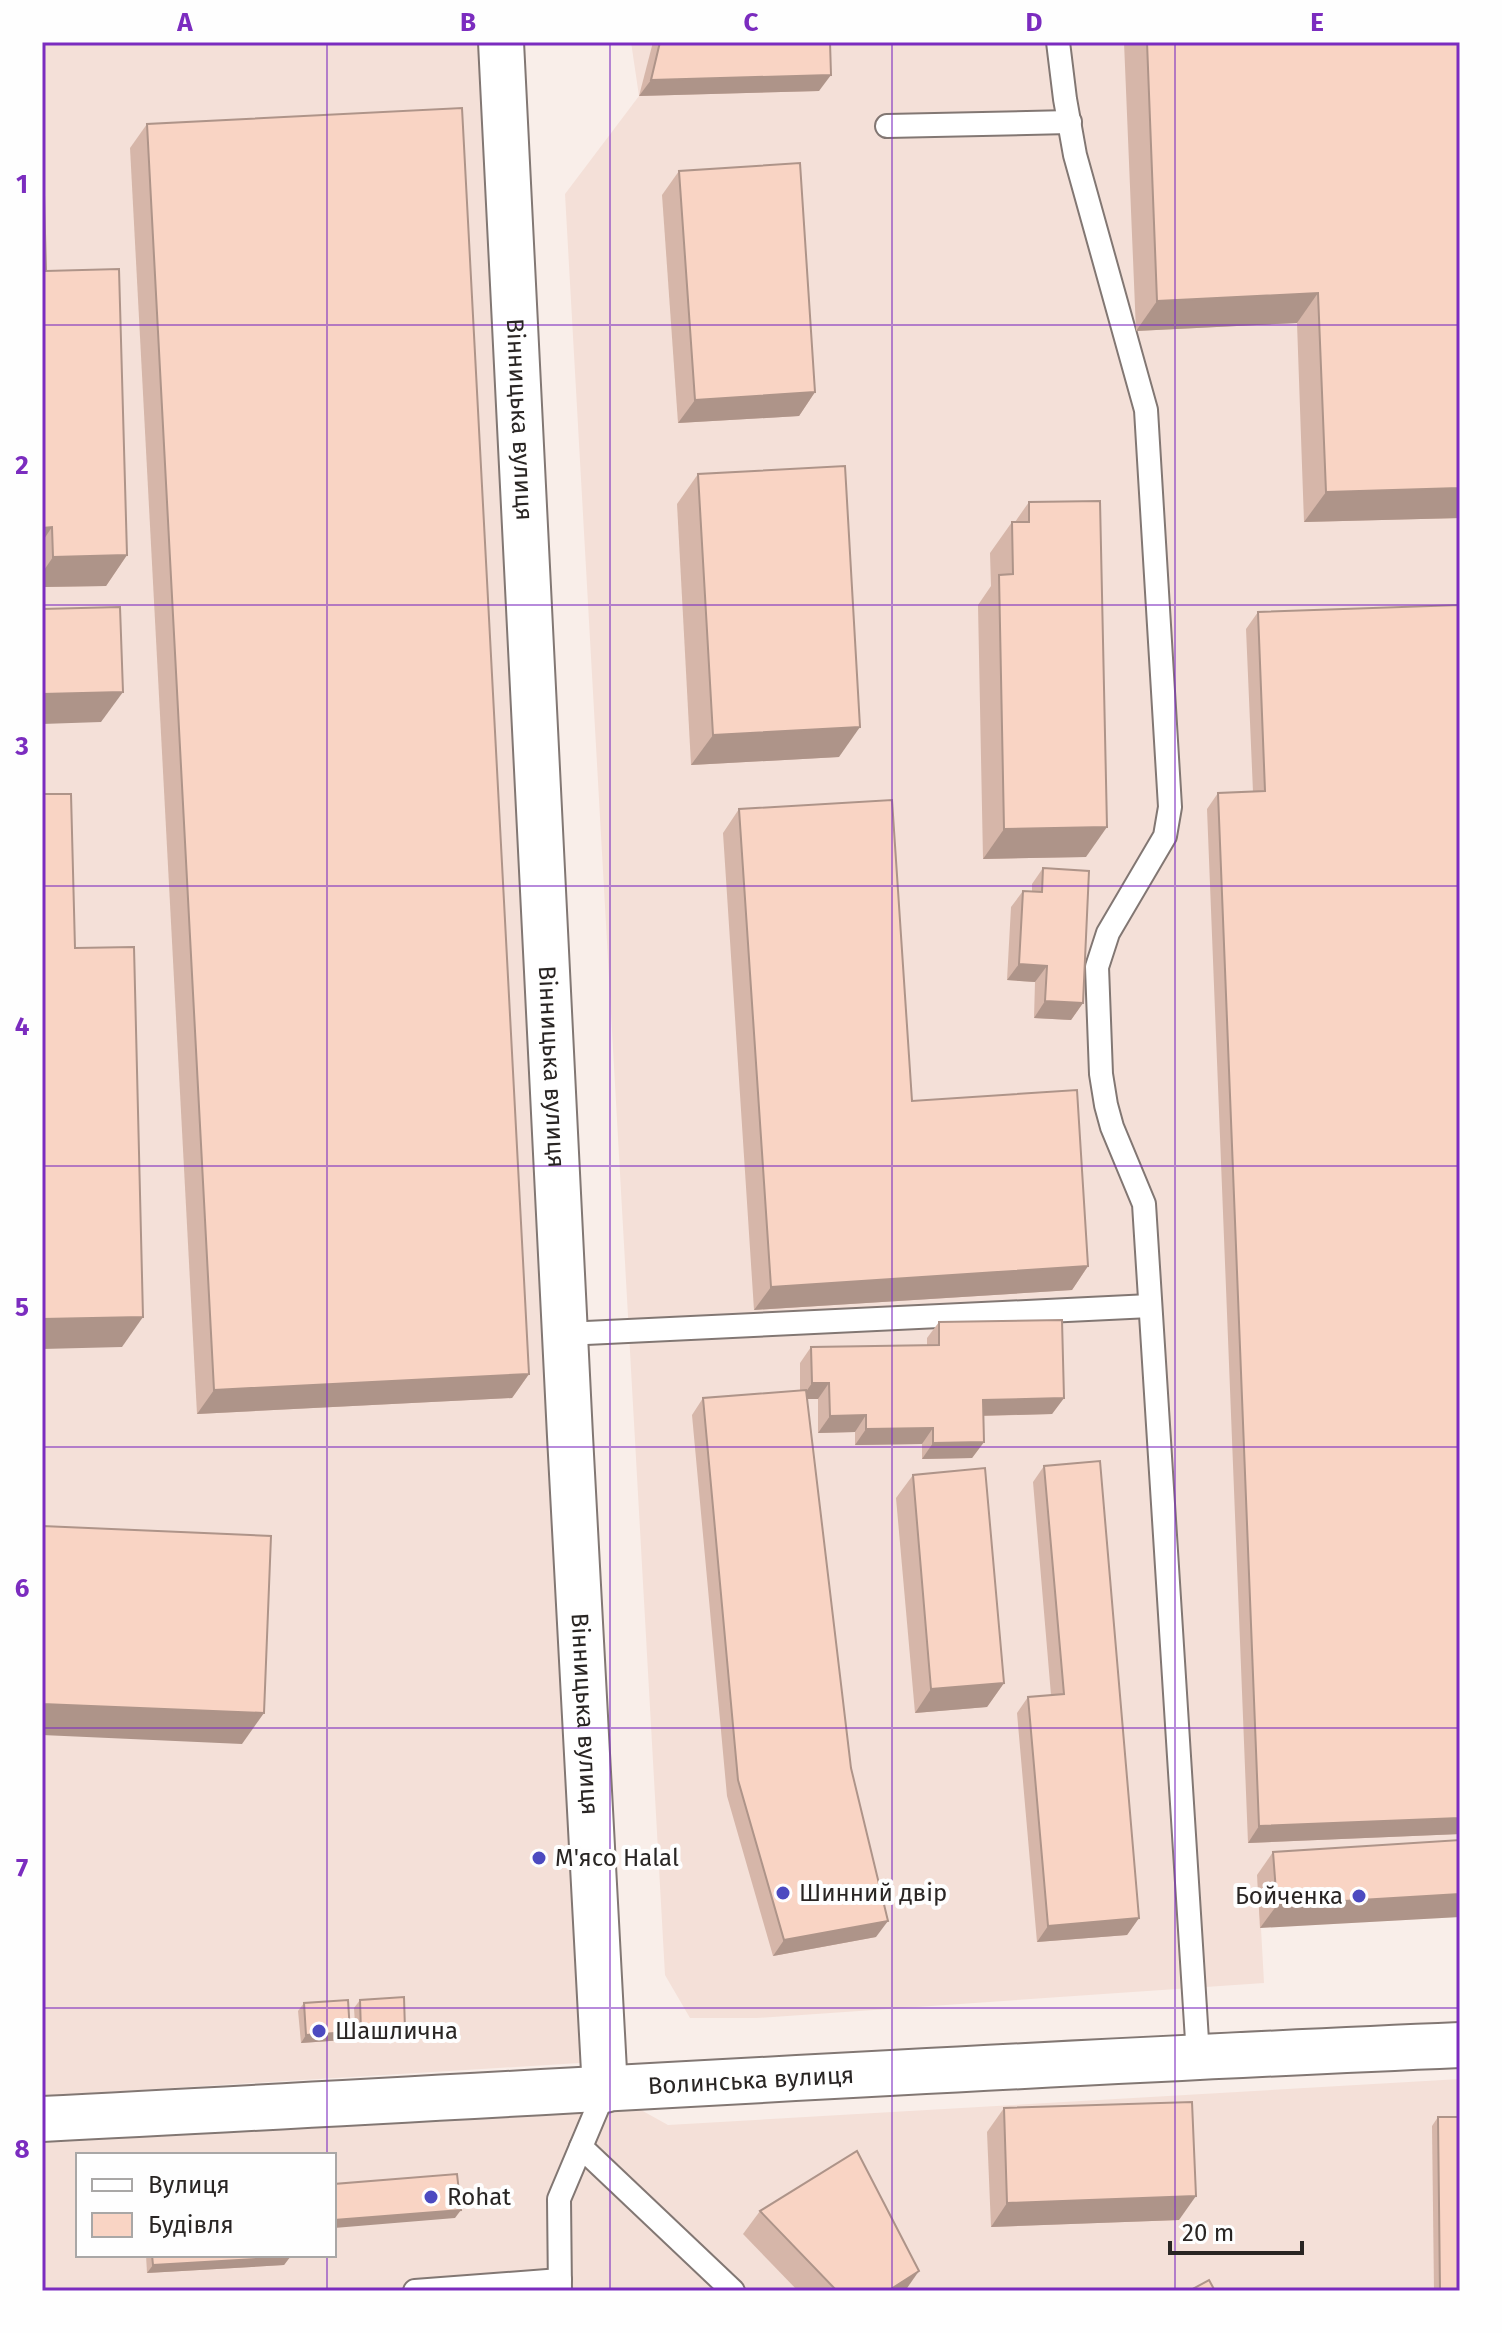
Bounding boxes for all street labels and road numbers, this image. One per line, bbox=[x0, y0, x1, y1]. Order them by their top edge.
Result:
street label: Вінницька вулиця bbox=[501, 318, 539, 521]
street label: Вінницька вулиця bbox=[533, 965, 571, 1169]
street label: Вінницька вулиця bbox=[565, 1612, 604, 1816]
street label: Волинська вулиця bbox=[647, 2061, 855, 2100]

